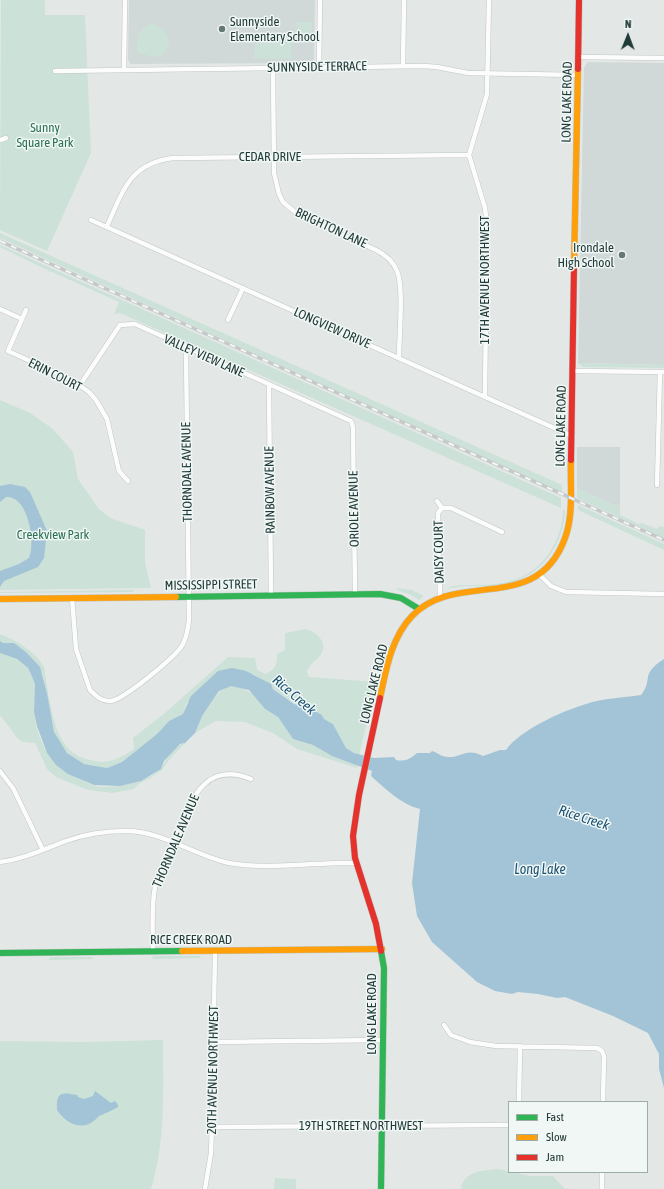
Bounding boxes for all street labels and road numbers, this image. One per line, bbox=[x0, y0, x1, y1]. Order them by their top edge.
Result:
street label: SUNNYSIDE TERRACE bbox=[267, 58, 367, 76]
street label: LONG LAKE ROAD bbox=[558, 61, 576, 143]
street label: CEDAR DRIVE bbox=[239, 149, 301, 165]
street label: BRIGHTON LANE bbox=[293, 205, 369, 251]
street label: 17TH AVENUE NORTHWEST bbox=[477, 215, 493, 345]
street label: LONGVIEW DRIVE bbox=[291, 304, 373, 352]
street label: VALLEY VIEW LANE bbox=[161, 331, 247, 381]
street label: ERIN COURT bbox=[26, 355, 84, 395]
street label: LONG LAKE ROAD bbox=[552, 385, 570, 467]
street label: THORNDALE AVENUE bbox=[178, 422, 196, 522]
street label: RAINBOW AVENUE bbox=[261, 446, 279, 534]
street label: ORIOLE AVENUE bbox=[346, 471, 362, 547]
street label: DAISY COURT bbox=[431, 520, 447, 584]
street label: MISSISSIPPI STREET bbox=[164, 576, 258, 594]
street label: LONG LAKE ROAD bbox=[357, 643, 391, 725]
street label: THORNDALE AVENUE bbox=[149, 792, 203, 890]
street label: RICE CREEK ROAD bbox=[150, 932, 232, 948]
street label: LONG LAKE ROAD bbox=[364, 973, 380, 1055]
street label: 20TH AVENUE NORTHWEST bbox=[204, 1005, 222, 1135]
street label: 19TH STREET NORTHWEST bbox=[299, 1118, 423, 1134]

